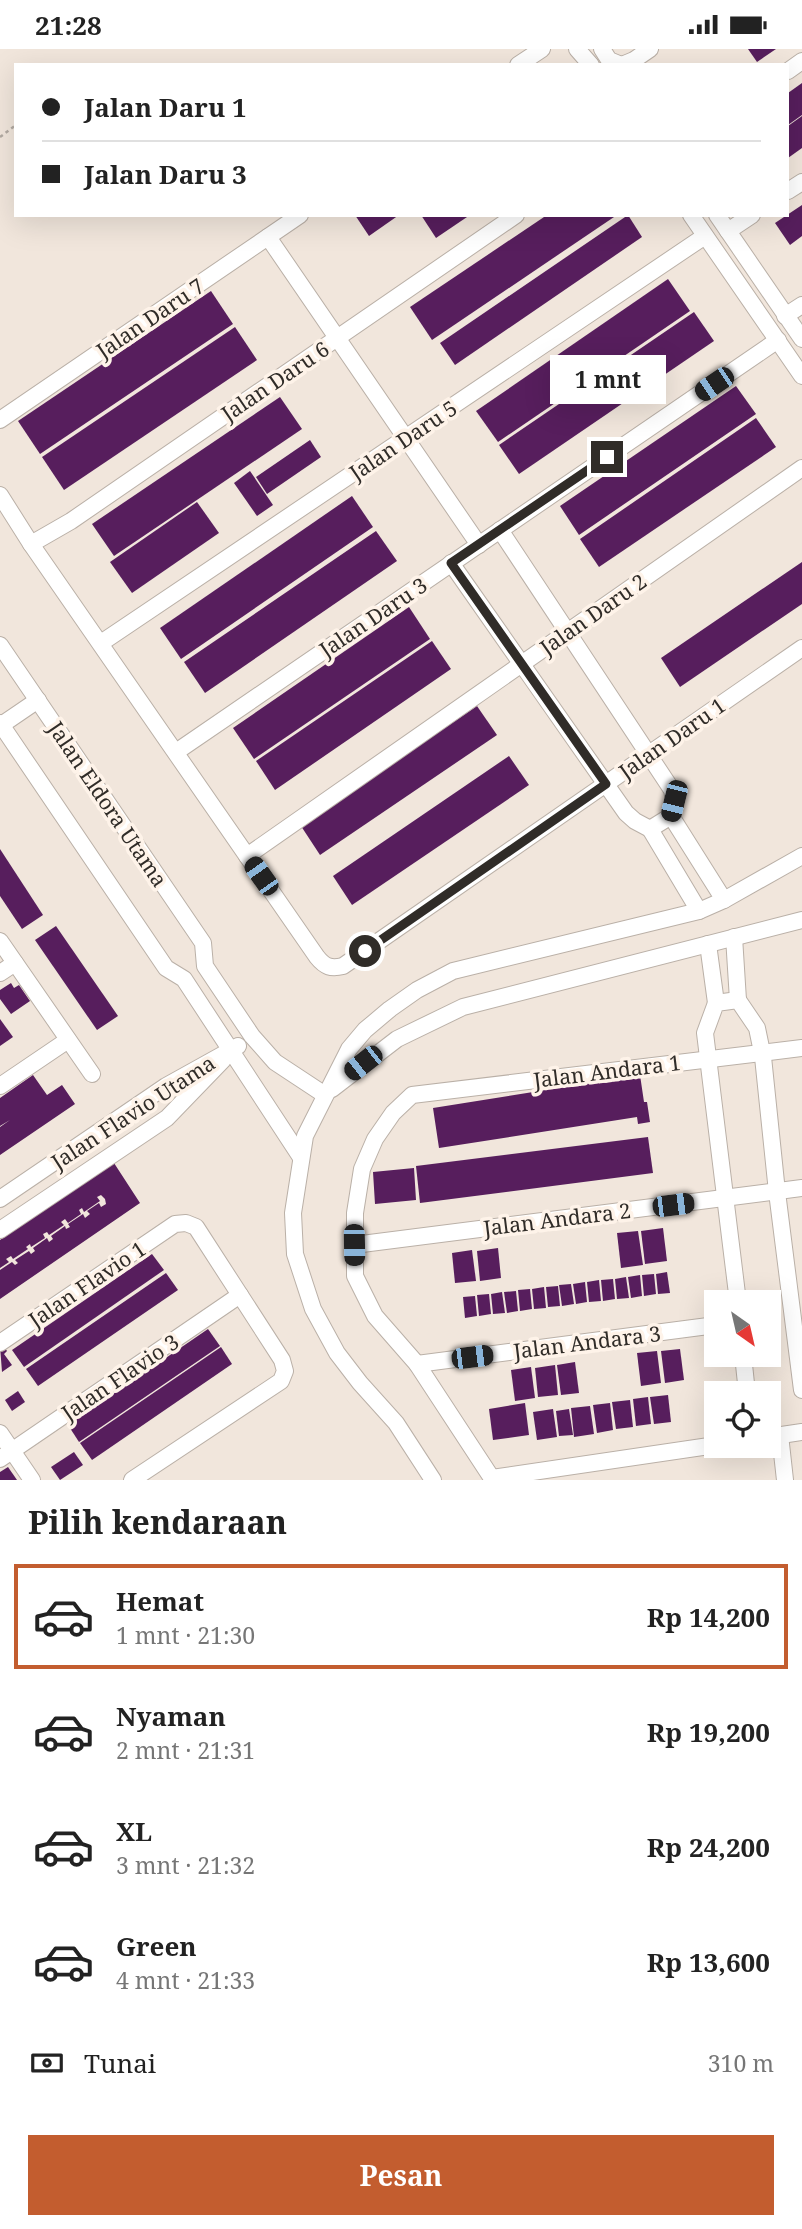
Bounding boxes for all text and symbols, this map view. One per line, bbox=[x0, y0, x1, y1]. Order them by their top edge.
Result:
text: 21:28 bbox=[35, 7, 102, 43]
text: Jalan Daru 1 bbox=[84, 89, 247, 125]
text: Jalan Daru 3 bbox=[84, 156, 247, 192]
street label: Jalan Daru 7 bbox=[90, 272, 209, 365]
street label: Jalan Daru 6 bbox=[215, 335, 334, 428]
callout: 1 mnt bbox=[549, 355, 665, 405]
text: 1 mnt bbox=[575, 363, 641, 395]
car bbox=[691, 364, 738, 404]
street label: Jalan Daru 5 bbox=[343, 394, 462, 487]
route end bbox=[591, 441, 623, 473]
street label: Jalan Daru 2 bbox=[533, 567, 652, 662]
street label: Jalan Daru 3 bbox=[313, 571, 432, 664]
street label: Jalan Daru 1 bbox=[612, 691, 731, 786]
street label: Jalan Eldora Utama bbox=[42, 715, 174, 892]
car bbox=[659, 778, 690, 824]
car bbox=[241, 853, 282, 899]
route start bbox=[349, 935, 381, 967]
car bbox=[340, 1042, 387, 1084]
street label: Jalan Andara 1 bbox=[531, 1048, 682, 1094]
street label: Jalan Flavio Utama bbox=[45, 1049, 220, 1176]
car bbox=[651, 1192, 696, 1218]
street label: Jalan Andara 2 bbox=[481, 1196, 632, 1242]
car bbox=[344, 1224, 365, 1266]
street label: Jalan Flavio 1 bbox=[22, 1234, 151, 1334]
north arrow bbox=[704, 1290, 780, 1367]
map controls bbox=[704, 1290, 781, 1458]
street label: Jalan Andara 3 bbox=[511, 1319, 662, 1365]
street label: Jalan Flavio 3 bbox=[55, 1327, 184, 1427]
car bbox=[450, 1344, 495, 1370]
button: locate bbox=[704, 1381, 781, 1458]
text: Pilih kendaraan bbox=[28, 1500, 287, 1543]
text: Hemat bbox=[116, 1583, 204, 1619]
icon: car bbox=[32, 1585, 95, 1648]
text: Rp 14,200 bbox=[647, 1599, 770, 1635]
text: 1 mnt · 21:30 bbox=[116, 1619, 255, 1651]
text: Nyaman bbox=[116, 1698, 226, 1734]
icon: car bbox=[32, 1700, 95, 1763]
text: Rp 19,200 bbox=[647, 1714, 770, 1750]
text: 2 mnt · 21:31 bbox=[116, 1734, 255, 1766]
text: XL bbox=[116, 1813, 152, 1849]
icon: car bbox=[32, 1815, 95, 1878]
text: Rp 24,200 bbox=[647, 1829, 770, 1865]
text: 3 mnt · 21:32 bbox=[116, 1849, 255, 1881]
text: Green bbox=[116, 1928, 197, 1964]
icon: car bbox=[32, 1930, 95, 1993]
text: Rp 13,600 bbox=[647, 1944, 770, 1980]
text: 4 mnt · 21:33 bbox=[116, 1964, 255, 1996]
icon: cash bbox=[28, 2044, 66, 2082]
text: Tunai bbox=[84, 2045, 156, 2081]
text: 310 m bbox=[708, 2047, 774, 2079]
button: Pesan bbox=[28, 2135, 774, 2215]

